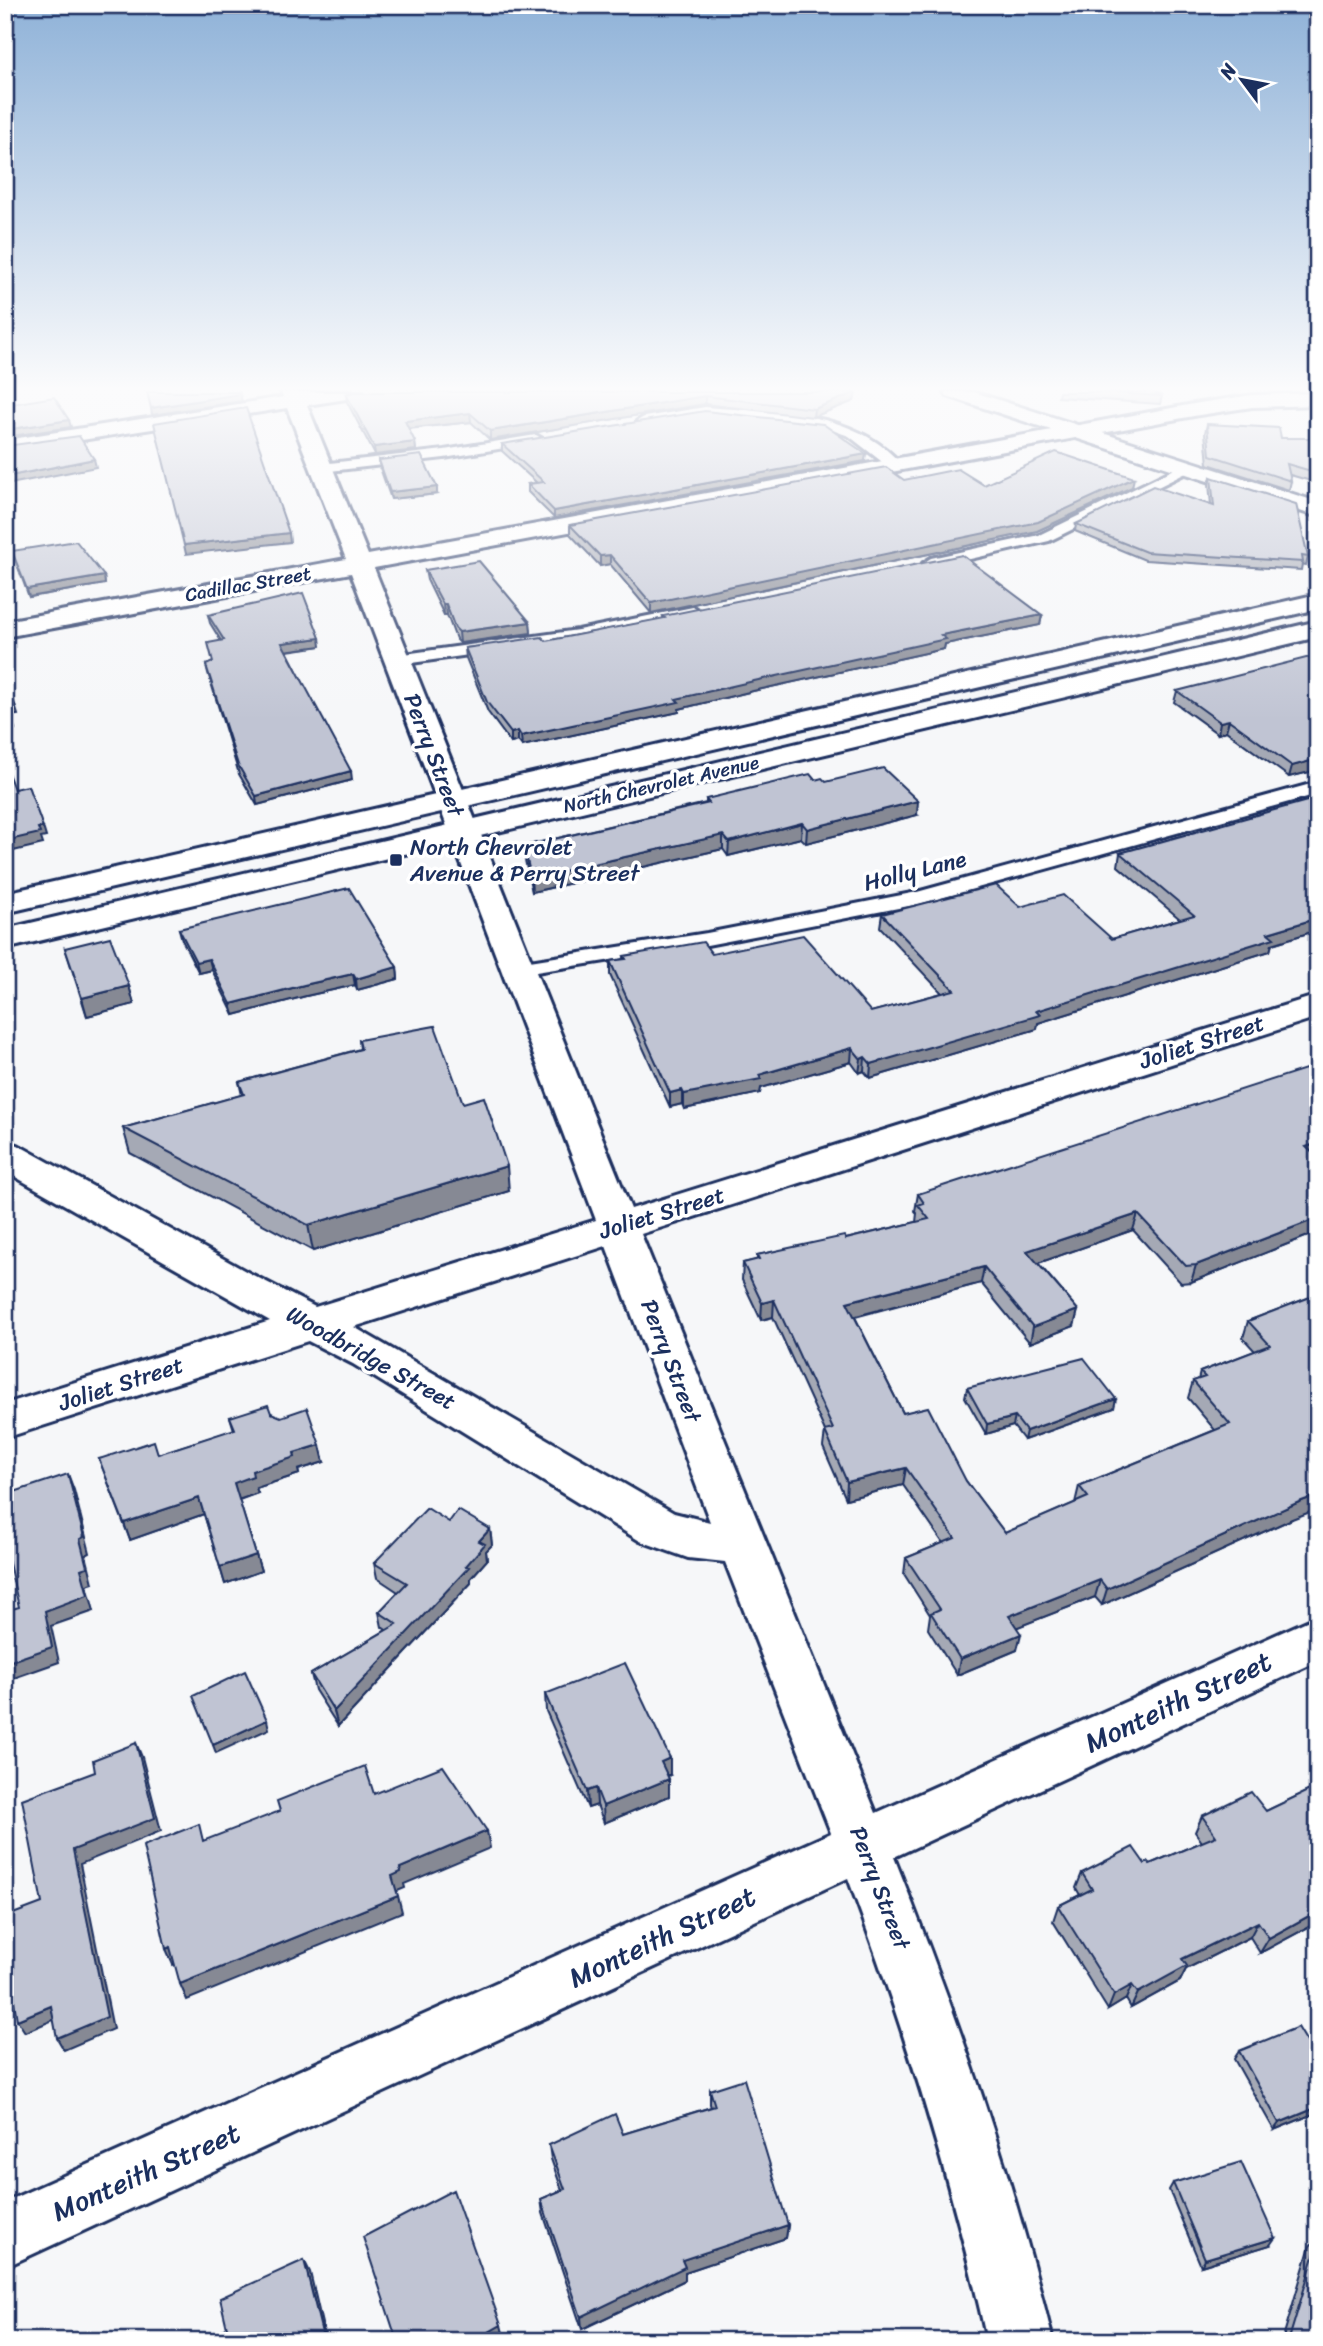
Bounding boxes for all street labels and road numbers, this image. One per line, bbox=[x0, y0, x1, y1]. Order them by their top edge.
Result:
street label: Cadillac Street bbox=[182, 557, 314, 611]
street label: Perry Street bbox=[392, 687, 477, 824]
street label: North Chevrolet Avenue bbox=[560, 745, 762, 823]
street label: Holly Lane bbox=[859, 838, 971, 904]
street label: Joliet Street bbox=[1133, 1003, 1270, 1082]
street label: Joliet Street bbox=[593, 1174, 730, 1252]
street label: Perry Street bbox=[629, 1293, 714, 1430]
street label: Woodbridge Street bbox=[278, 1294, 464, 1422]
street label: Joliet Street bbox=[52, 1345, 189, 1424]
street label: Monteith Street bbox=[1076, 1637, 1280, 1767]
street label: Perry Street bbox=[838, 1820, 923, 1957]
street label: Monteith Street bbox=[560, 1872, 764, 2002]
street label: Monteith Street bbox=[44, 2109, 248, 2235]

